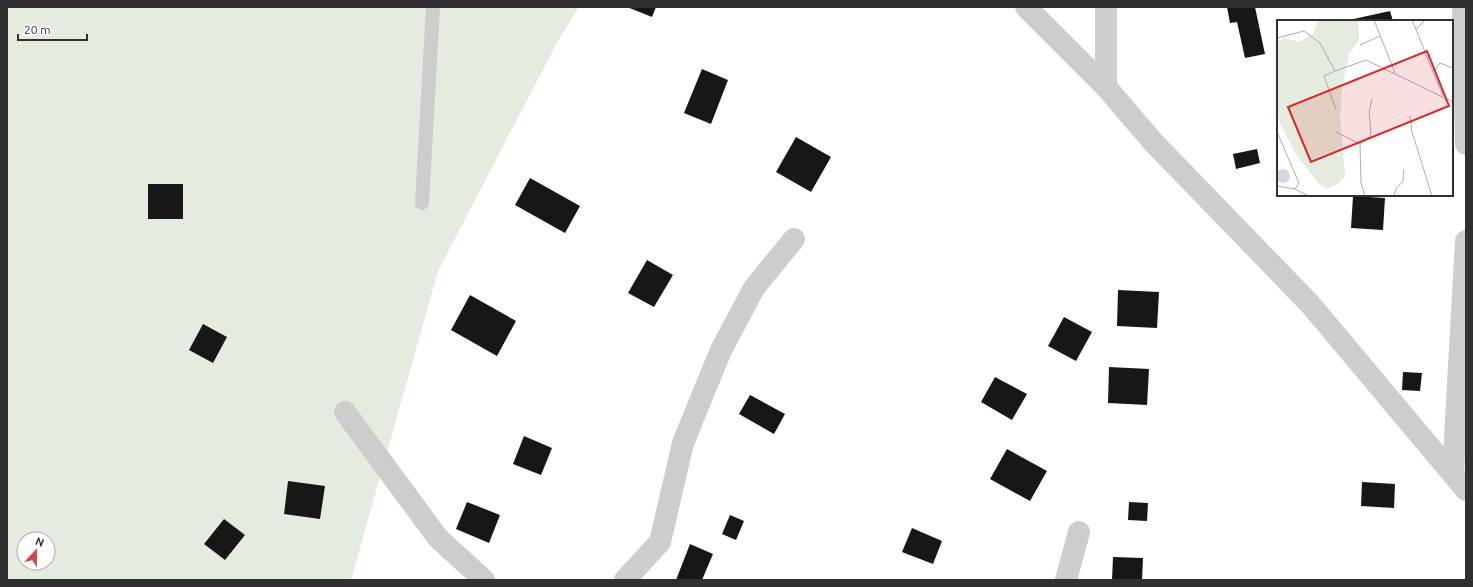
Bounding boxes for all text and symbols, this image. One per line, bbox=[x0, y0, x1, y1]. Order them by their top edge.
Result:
scale bar bbox=[18, 16, 87, 42]
inset map bbox=[1277, 20, 1453, 196]
text: 20 m bbox=[24, 23, 51, 36]
north arrow bbox=[16, 531, 56, 571]
text: N bbox=[34, 535, 46, 549]

